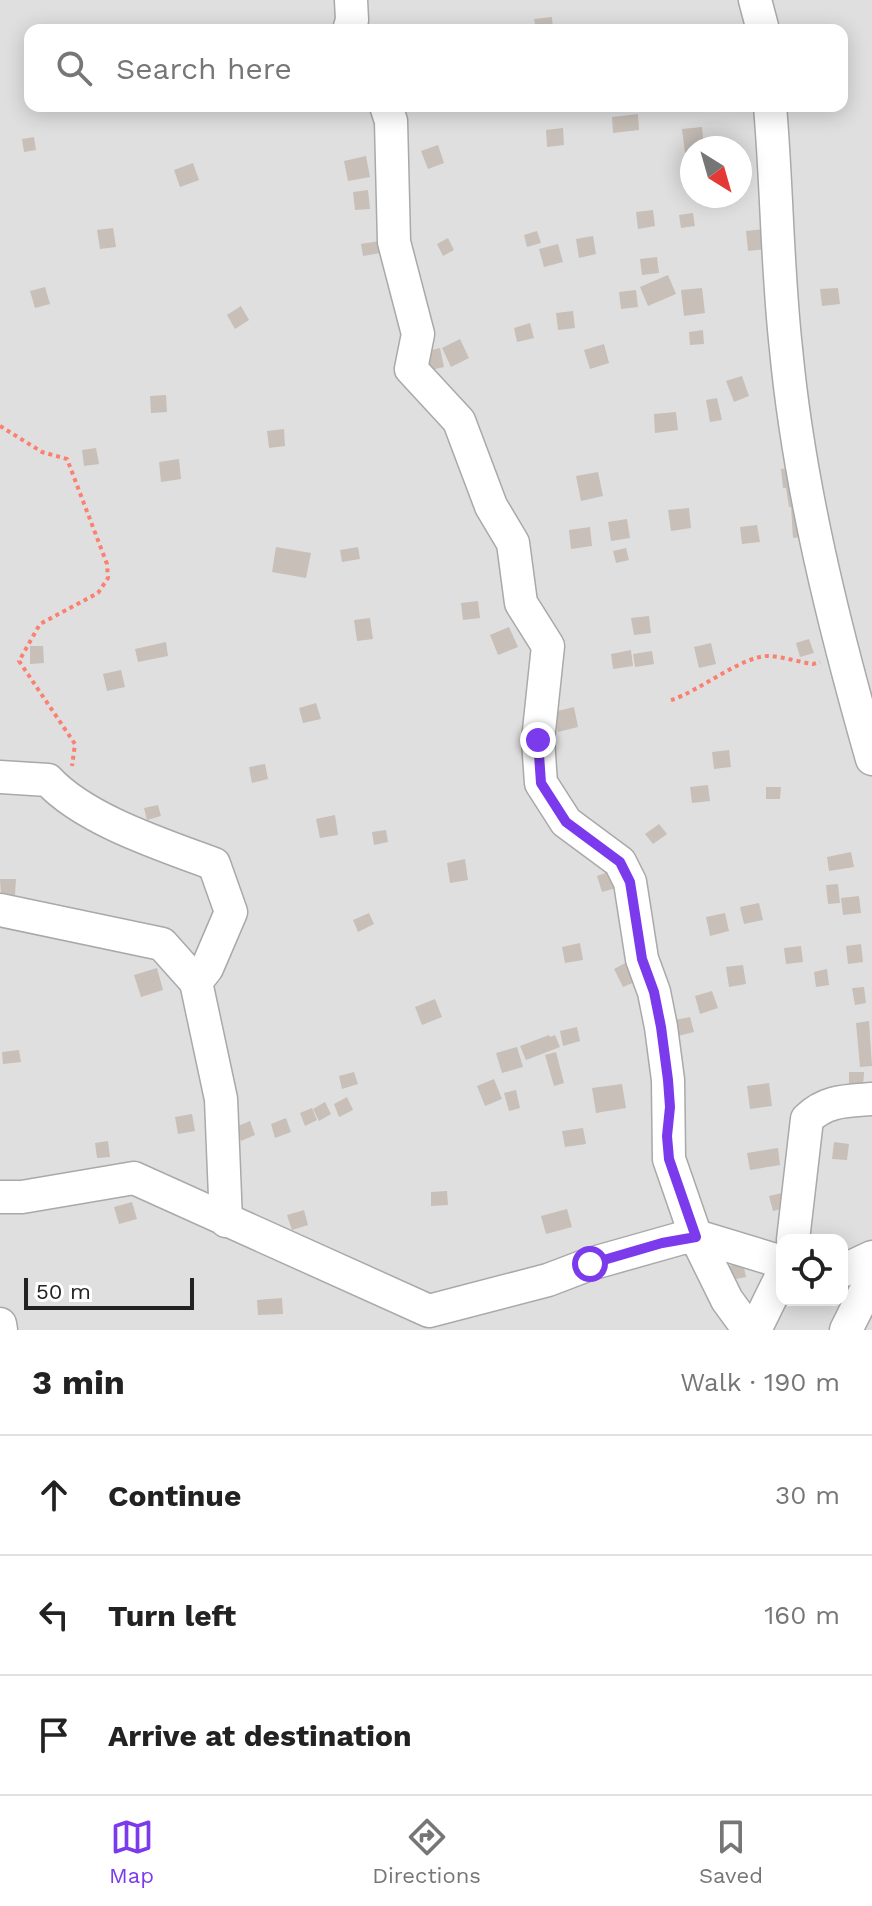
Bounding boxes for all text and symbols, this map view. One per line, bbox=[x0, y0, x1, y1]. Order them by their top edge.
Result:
search box bbox=[24, 24, 848, 112]
icon: search bbox=[52, 46, 96, 90]
text: Search here bbox=[116, 51, 292, 86]
north arrow bbox=[680, 136, 752, 208]
route end bbox=[520, 722, 556, 758]
map controls bbox=[776, 1234, 848, 1306]
button: locate bbox=[776, 1234, 848, 1306]
route start bbox=[572, 1246, 608, 1282]
scale bar bbox=[24, 1274, 194, 1310]
text: 50 m bbox=[36, 1279, 91, 1304]
text: 3 min bbox=[32, 1362, 125, 1402]
text: Walk · 190 m bbox=[680, 1367, 840, 1397]
icon: ahead bbox=[32, 1473, 76, 1517]
text: Continue bbox=[108, 1478, 241, 1513]
text: 30 m bbox=[775, 1480, 840, 1510]
icon: left bbox=[32, 1593, 76, 1637]
text: Turn left bbox=[108, 1598, 236, 1633]
text: 160 m bbox=[764, 1600, 840, 1630]
icon: arrive bbox=[32, 1713, 76, 1757]
text: Arrive at destination bbox=[108, 1718, 412, 1753]
tab: Map bbox=[109, 1815, 154, 1888]
tab: Directions bbox=[372, 1815, 481, 1888]
tab: Saved bbox=[699, 1815, 763, 1888]

